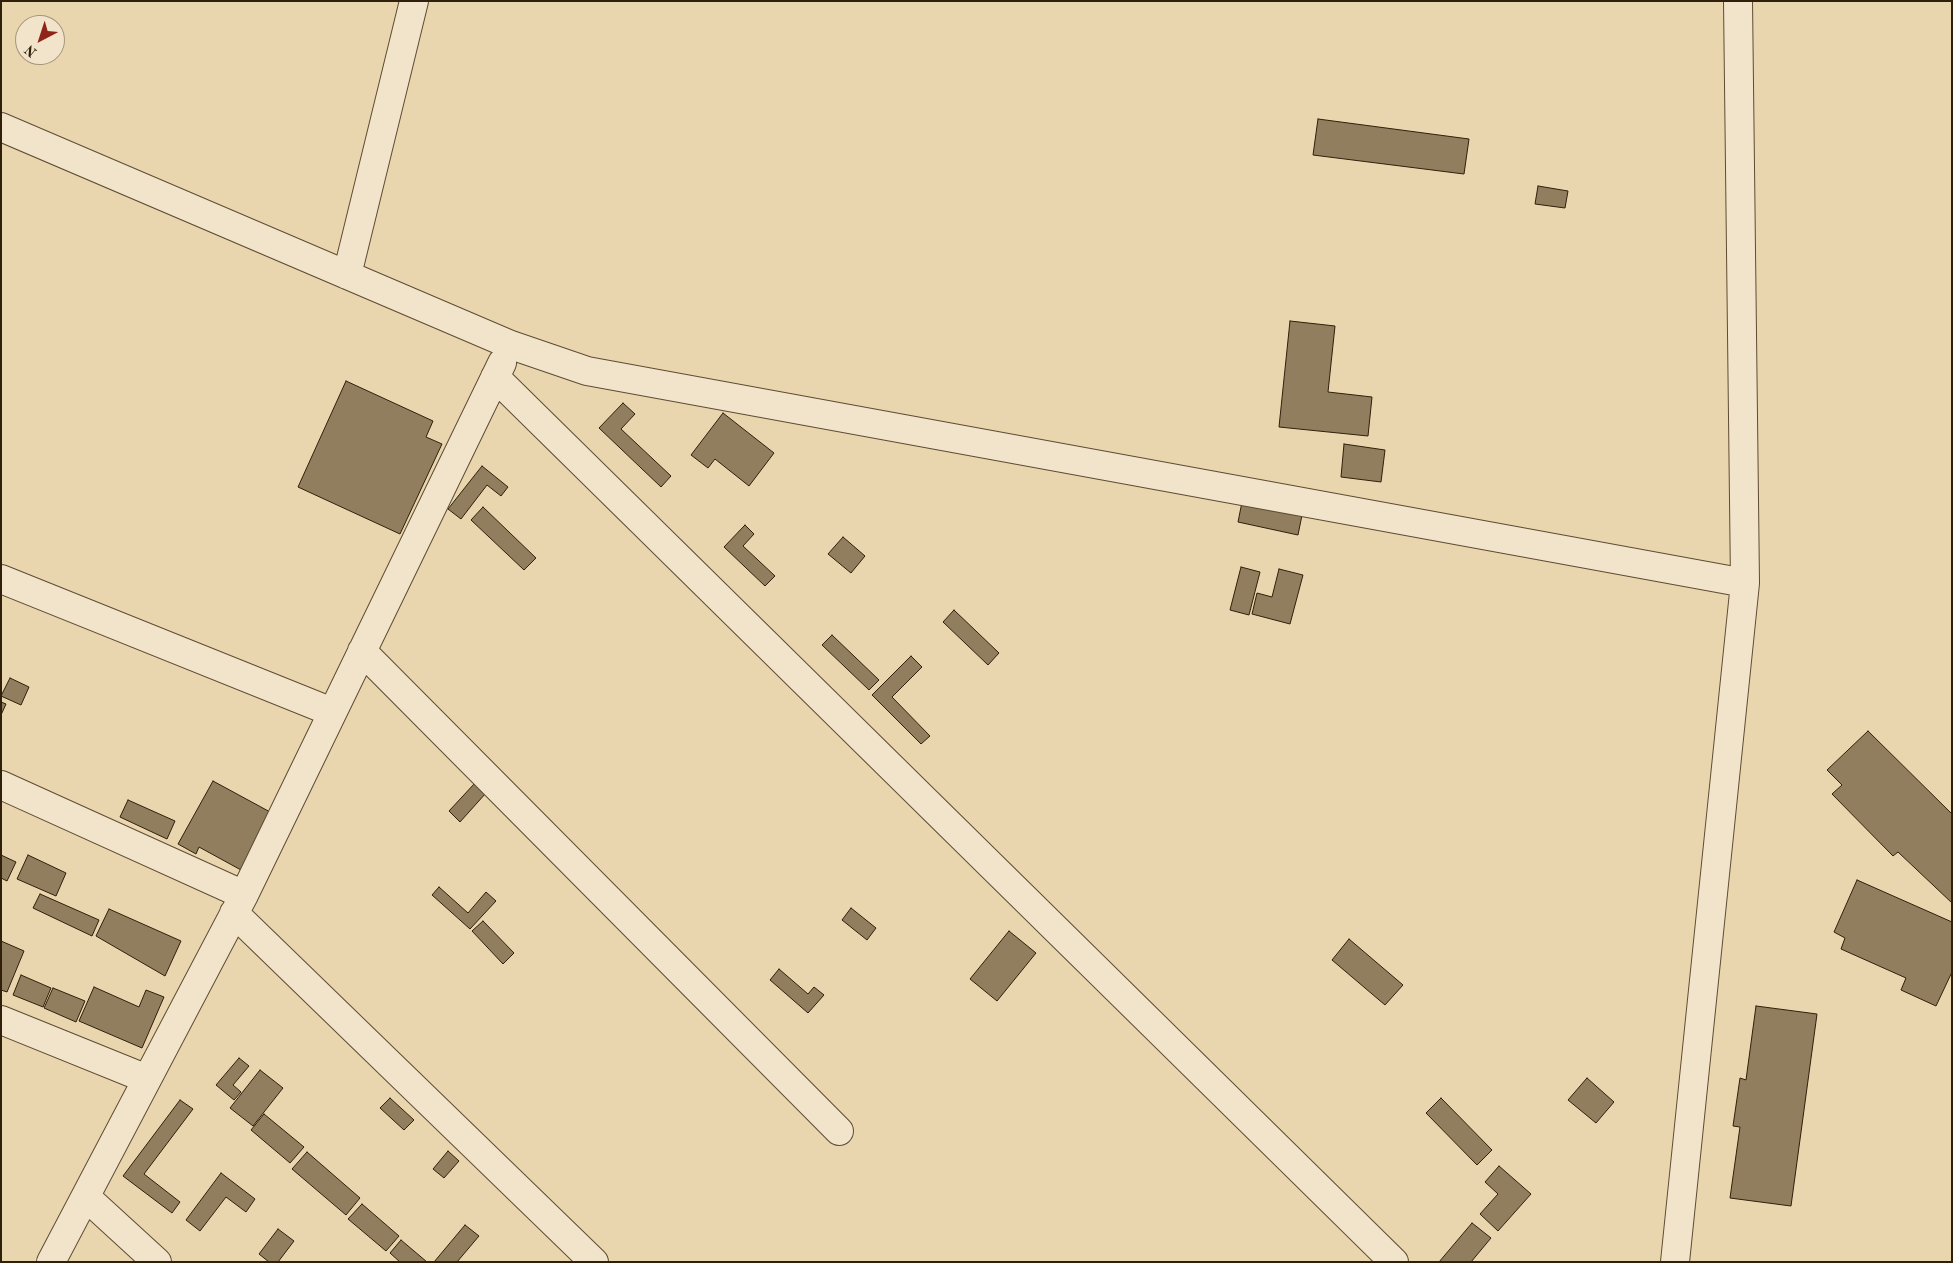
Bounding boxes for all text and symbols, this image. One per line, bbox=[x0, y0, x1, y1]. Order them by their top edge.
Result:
north arrow bbox=[15, 15, 65, 65]
text: N bbox=[22, 42, 40, 60]

